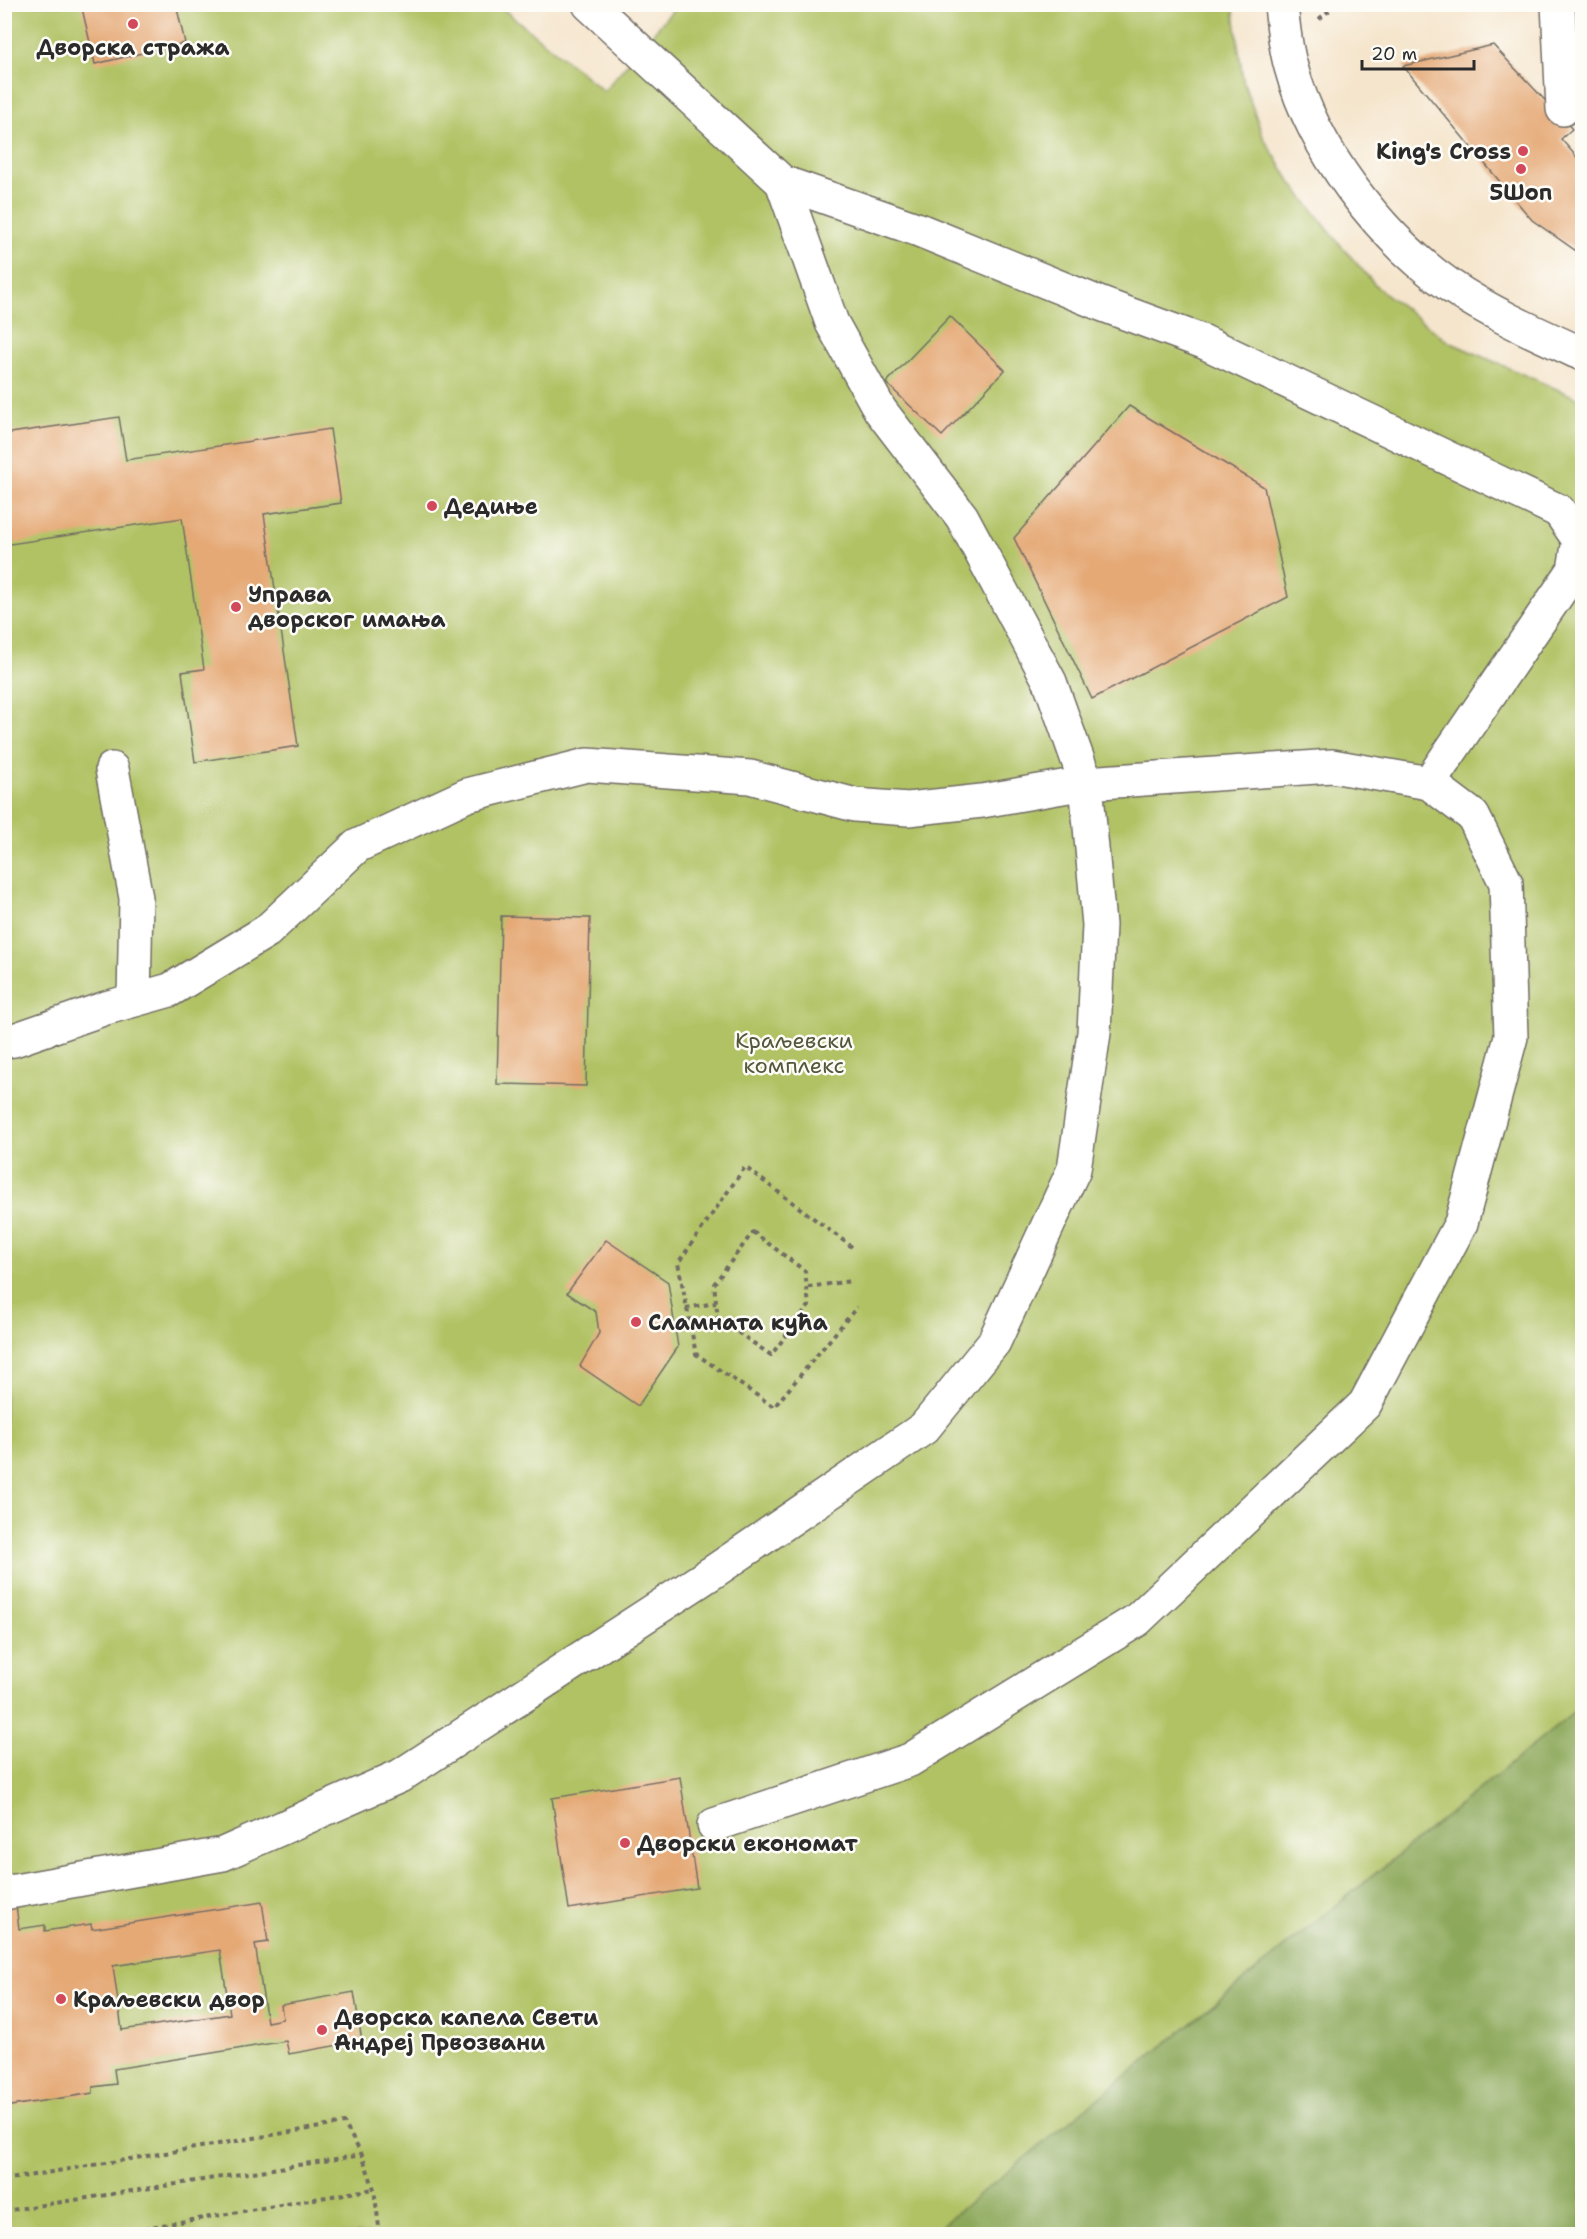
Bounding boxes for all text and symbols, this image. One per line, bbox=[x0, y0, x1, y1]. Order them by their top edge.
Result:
marker: Дворска стража bbox=[126, 17, 140, 31]
place label: Дворска стража bbox=[37, 33, 229, 62]
scale bar bbox=[1362, 33, 1474, 71]
text: 20 m bbox=[1371, 42, 1417, 66]
place label: King's Cross bbox=[1376, 137, 1511, 166]
marker: King's Cross bbox=[1516, 144, 1530, 158]
marker: 5Шоп bbox=[1514, 162, 1528, 176]
place label: 5Шоп bbox=[1490, 178, 1552, 207]
place label: Дедиње bbox=[444, 492, 538, 521]
marker: Дедиње bbox=[425, 499, 439, 513]
place label: Управа дворског имања bbox=[248, 580, 446, 634]
marker: Управа дворског имања bbox=[229, 600, 243, 614]
park label: Краљевски комплекс bbox=[735, 1026, 853, 1080]
place label: Сламната кућа bbox=[648, 1308, 828, 1337]
marker: Сламната кућа bbox=[629, 1315, 643, 1329]
place label: Дворски економат bbox=[637, 1829, 858, 1858]
marker: Дворски економат bbox=[618, 1836, 632, 1850]
place label: Краљевски двор bbox=[73, 1985, 265, 2014]
marker: Краљевски двор bbox=[54, 1992, 68, 2006]
place label: Дворска капела Свети Андреј Првозвани bbox=[334, 2003, 598, 2057]
marker: Дворска капела Свети Андреј Првозвани bbox=[315, 2023, 329, 2037]

